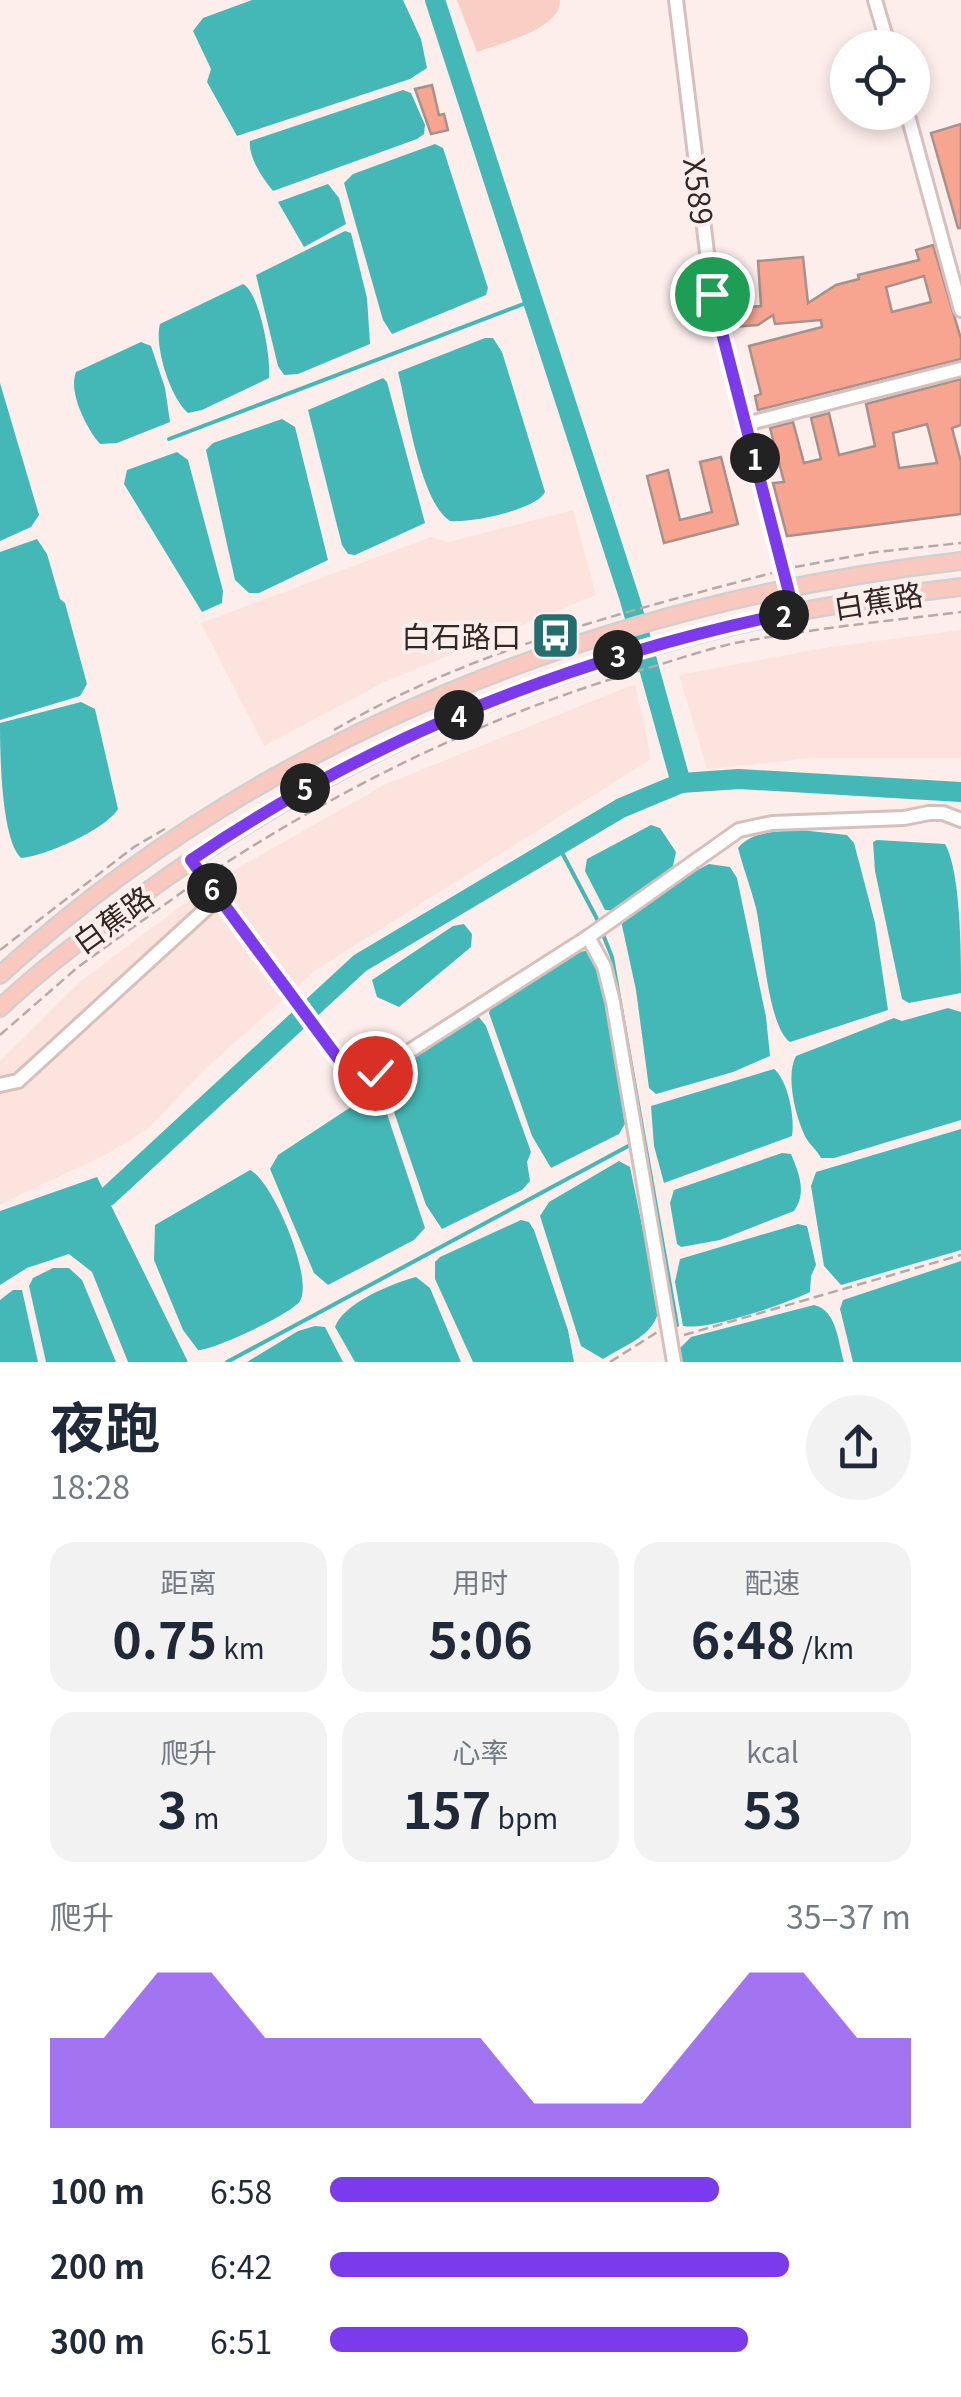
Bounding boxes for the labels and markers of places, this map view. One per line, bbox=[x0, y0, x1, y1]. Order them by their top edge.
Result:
pin bbox=[670, 252, 755, 337]
pin: 1 bbox=[730, 433, 780, 483]
pin: 2 bbox=[759, 590, 809, 640]
bus stop icon: 白石路口 bbox=[530, 609, 582, 661]
place label: 白石路口 bbox=[401, 613, 521, 657]
pin: 3 bbox=[593, 630, 643, 680]
pin: 4 bbox=[434, 690, 484, 740]
pin: 5 bbox=[280, 763, 330, 813]
pin: 6 bbox=[187, 863, 237, 913]
pin bbox=[333, 1031, 418, 1116]

